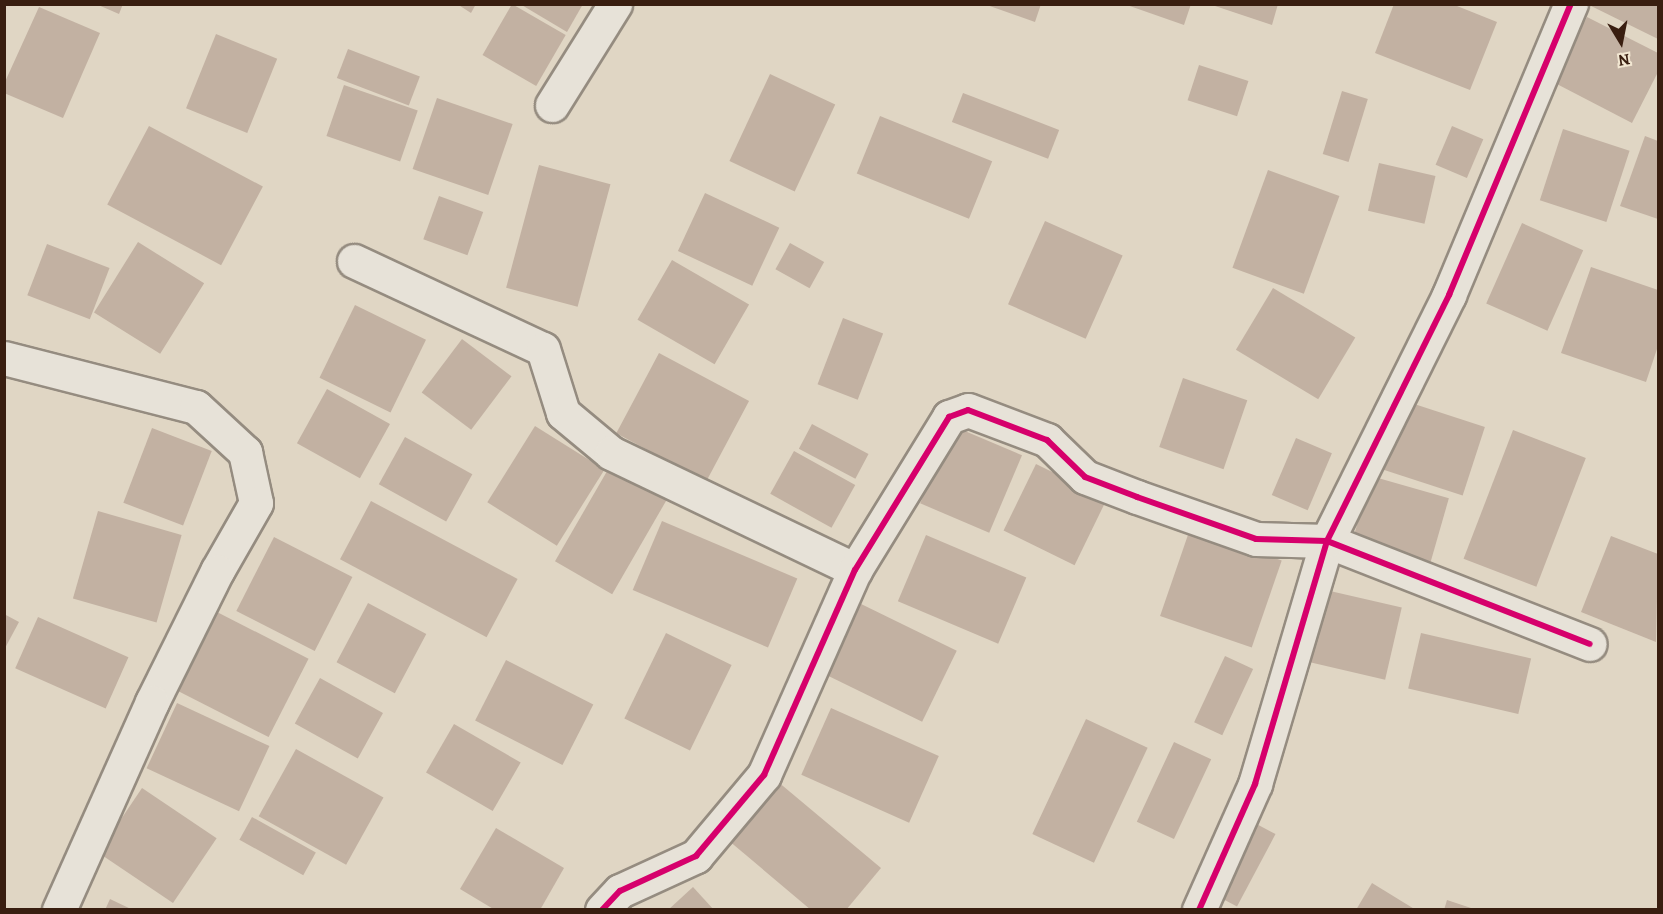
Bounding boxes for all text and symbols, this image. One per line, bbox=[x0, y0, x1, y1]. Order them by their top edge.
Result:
north arrow bbox=[1591, 12, 1651, 72]
text: N bbox=[1616, 48, 1632, 72]

